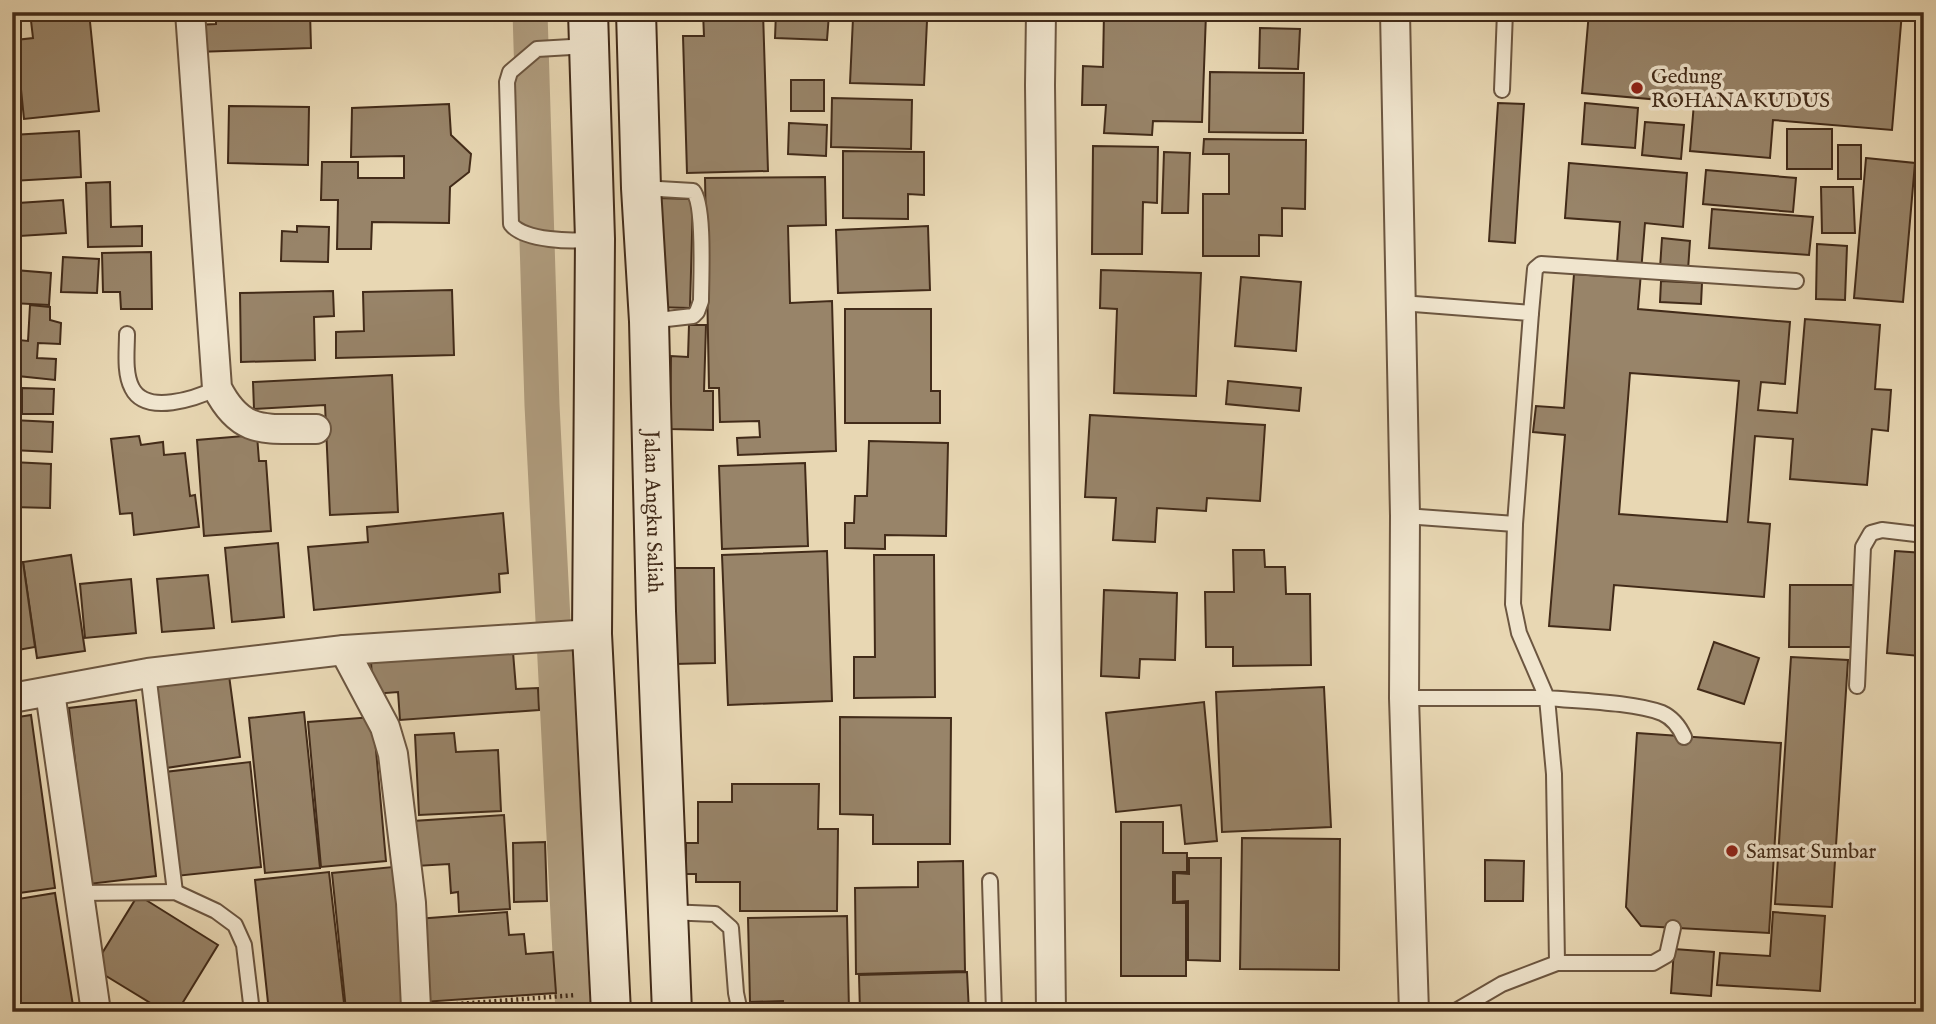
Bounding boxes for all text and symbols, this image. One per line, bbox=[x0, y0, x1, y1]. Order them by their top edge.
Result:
place label: Gedung ROHANA KUDUS bbox=[1651, 64, 1830, 115]
marker: Gedung ROHANA KUDUS bbox=[1629, 80, 1645, 96]
street label: Jalan Angku Saliah bbox=[637, 428, 668, 593]
place label: Samsat Sumbar bbox=[1746, 839, 1876, 866]
marker: Samsat Sumbar bbox=[1724, 843, 1740, 859]

